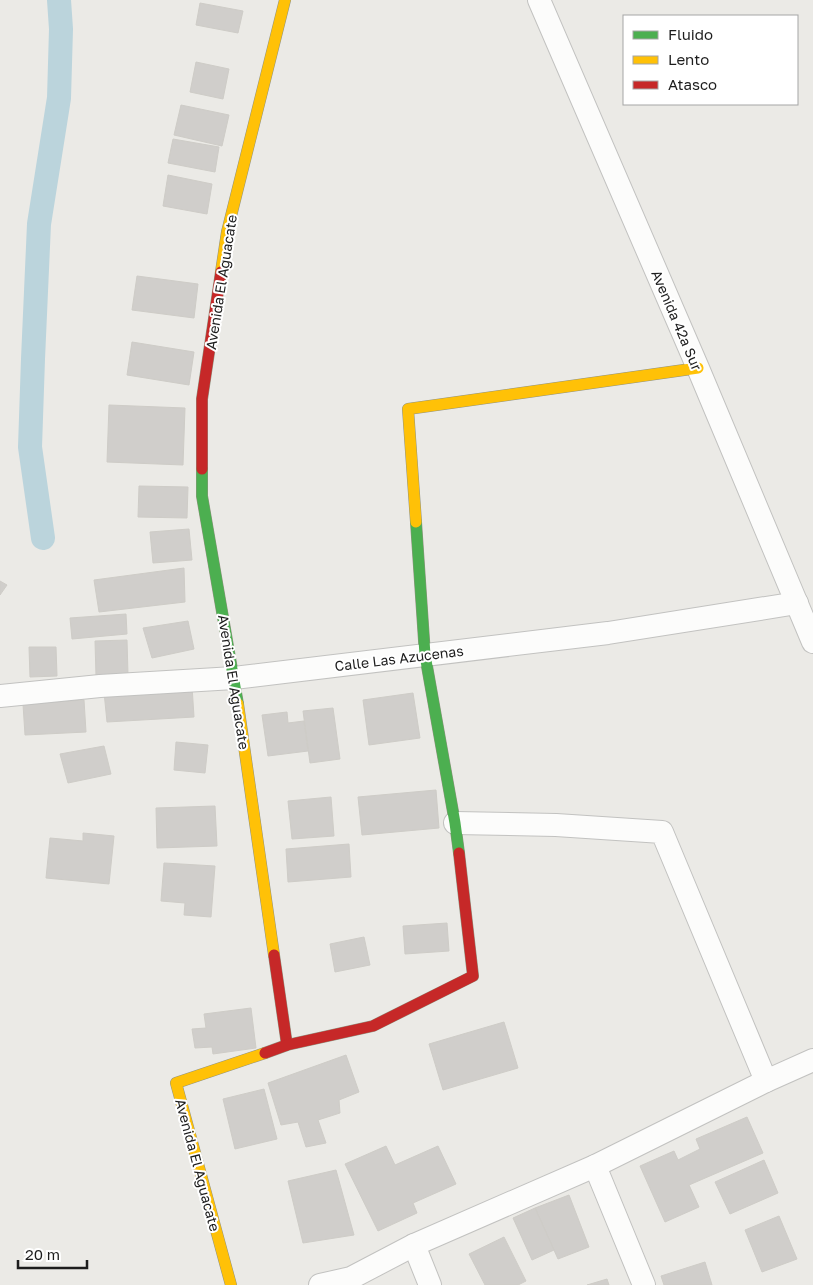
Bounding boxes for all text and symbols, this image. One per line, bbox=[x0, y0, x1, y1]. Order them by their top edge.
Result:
legend bbox=[623, 15, 798, 105]
text: Fluido bbox=[668, 25, 713, 43]
text: Lento bbox=[668, 50, 709, 68]
text: Atasco bbox=[668, 75, 717, 93]
street label: Avenida El Aguacate bbox=[202, 213, 240, 351]
street label: Avenida 42a Sur bbox=[648, 267, 706, 373]
street label: Avenida El Aguacate bbox=[215, 613, 253, 751]
street label: Calle Las Azucenas bbox=[334, 642, 464, 674]
street label: Avenida El Aguacate bbox=[172, 1097, 224, 1233]
scale bar bbox=[18, 1238, 86, 1270]
text: 20 m bbox=[25, 1245, 60, 1263]

